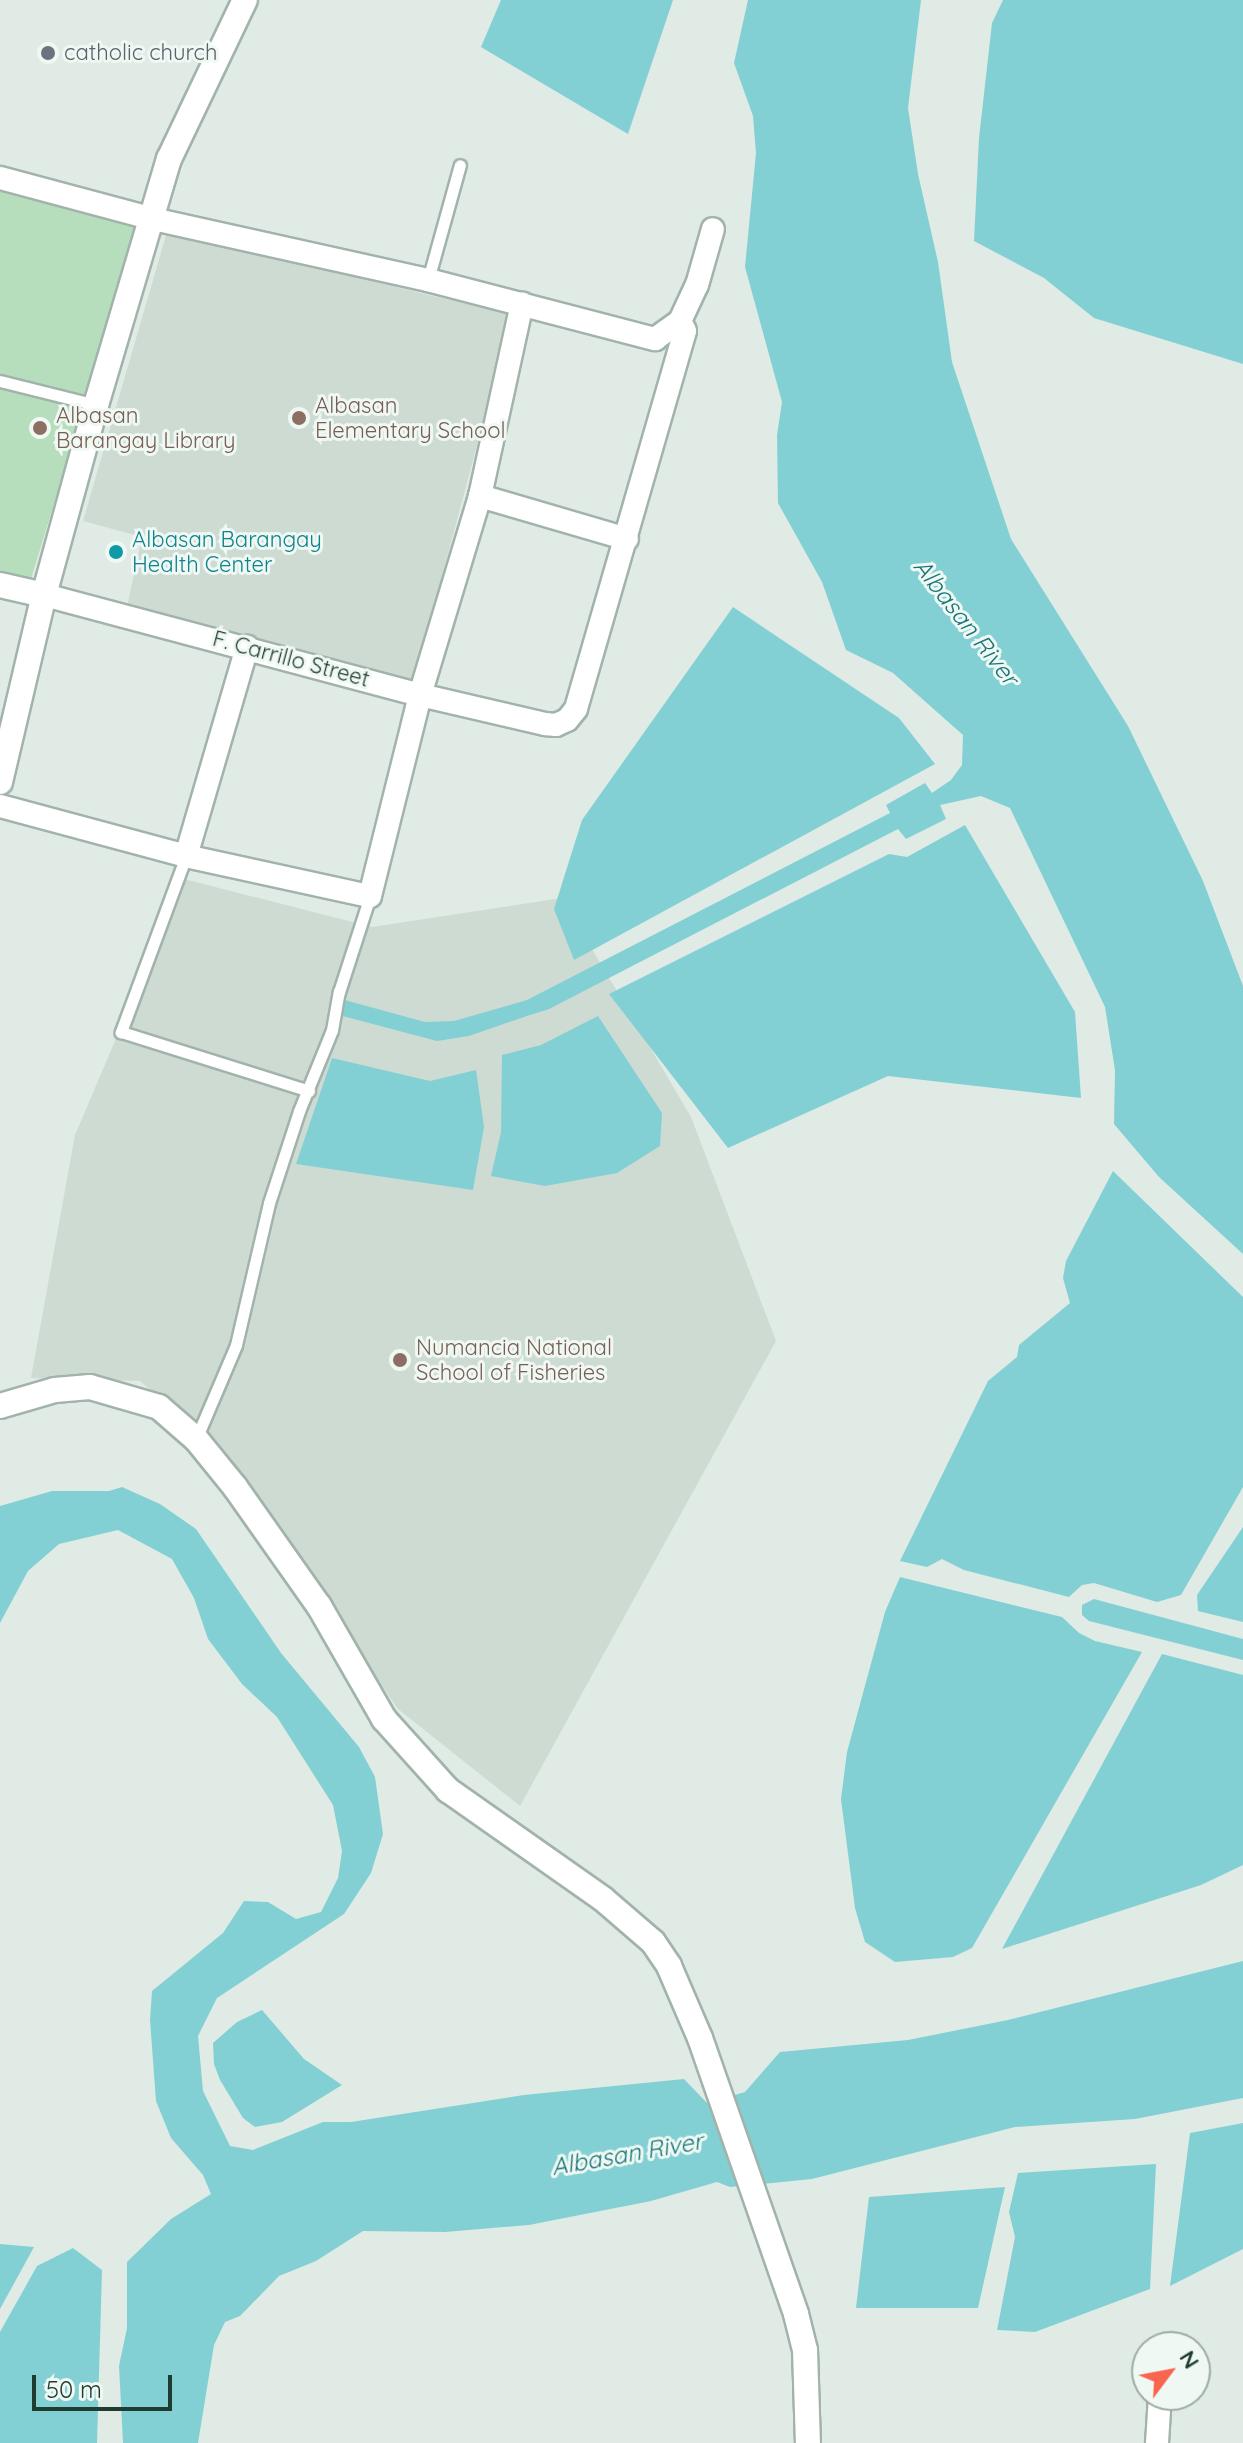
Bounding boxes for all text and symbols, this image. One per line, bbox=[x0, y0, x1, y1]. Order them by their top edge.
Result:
place label: catholic church bbox=[64, 40, 217, 66]
marker: catholic church bbox=[39, 44, 57, 62]
place label: Albasan Elementary School bbox=[315, 392, 506, 444]
place label: Albasan Barangay Library bbox=[56, 402, 236, 454]
marker: Albasan Elementary School bbox=[290, 409, 308, 427]
marker: Albasan Barangay Library bbox=[31, 419, 49, 437]
place label: Albasan Barangay Health Center bbox=[132, 526, 322, 578]
marker: Albasan Barangay Health Center bbox=[107, 543, 125, 561]
water label: Albasan River bbox=[908, 553, 1024, 691]
street label: F. Carrillo Street bbox=[210, 625, 372, 693]
place label: Numancia National School of Fisheries bbox=[416, 1334, 612, 1386]
marker: Numancia National School of Fisheries bbox=[391, 1351, 409, 1369]
water label: Albasan River bbox=[549, 2127, 705, 2181]
north arrow bbox=[1131, 2331, 1211, 2411]
text: N bbox=[1173, 2345, 1206, 2374]
scale bar bbox=[36, 2359, 176, 2409]
text: 50 m bbox=[46, 2374, 102, 2404]

